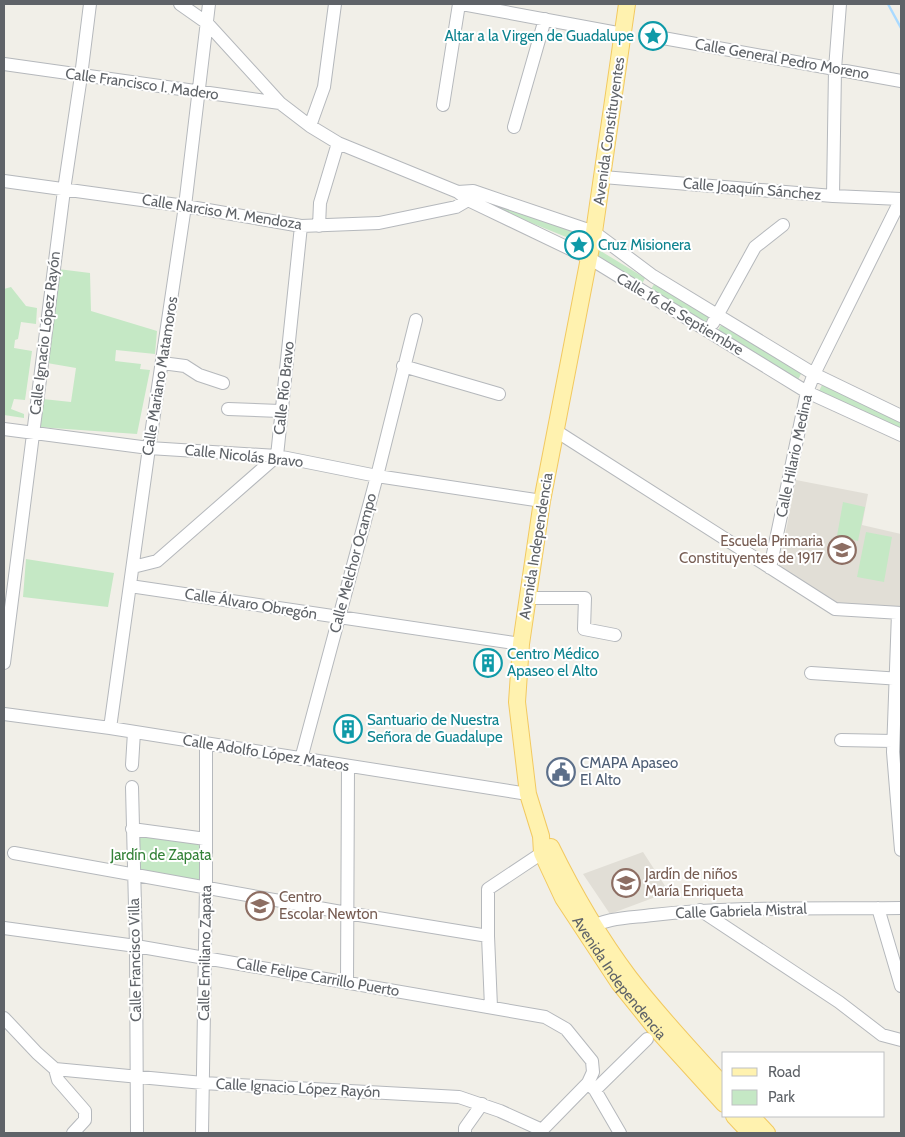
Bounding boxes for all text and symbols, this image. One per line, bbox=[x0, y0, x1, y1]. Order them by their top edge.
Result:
place icon: Altar a la Virgen de Guadalupe bbox=[638, 21, 668, 51]
place label: Altar a la Virgen de Guadalupe bbox=[444, 27, 634, 45]
street label: Calle General Pedro Moreno bbox=[693, 35, 871, 83]
street label: Avenida Constituyentes bbox=[590, 56, 628, 206]
street label: Calle Francisco I. Madero bbox=[64, 64, 220, 104]
street label: Calle Joaquín Sánchez bbox=[682, 174, 822, 204]
street label: Calle Narciso M. Mendoza bbox=[141, 190, 304, 234]
place icon: Cruz Misionera bbox=[564, 230, 594, 260]
place label: Cruz Misionera bbox=[598, 236, 692, 254]
street label: Calle Ignacio López Rayón bbox=[26, 250, 64, 416]
street label: Calle 16 de Septiembre bbox=[613, 269, 747, 359]
street label: Calle Mariano Matamoros bbox=[139, 295, 181, 457]
street label: Calle Río Bravo bbox=[270, 340, 298, 436]
street label: Calle Hilario Medina bbox=[772, 392, 816, 519]
street label: Calle Nicolás Bravo bbox=[184, 441, 304, 471]
street label: Avenida Independencia bbox=[516, 471, 557, 621]
street label: Calle Melchor Ocampo bbox=[326, 491, 380, 635]
place label: Escuela Primaria Constituyentes de 1917 bbox=[679, 532, 824, 567]
school or university icon: Escuela Primaria Constituyentes de 1917 bbox=[827, 535, 857, 565]
street label: Calle Álvaro Obregón bbox=[183, 584, 319, 623]
place label: Centro Médico Apaseo el Alto bbox=[507, 645, 599, 680]
building icon: Centro Médico Apaseo el Alto bbox=[473, 648, 503, 678]
place label: Santuario de Nuestra Señora de Guadalupe bbox=[367, 711, 503, 746]
building icon: Santuario de Nuestra Señora de Guadalupe bbox=[333, 714, 363, 744]
street label: Calle Adolfo López Mateos bbox=[181, 731, 351, 775]
place label: CMAPA Apaseo El Alto bbox=[580, 754, 678, 789]
public building icon: CMAPA Apaseo El Alto bbox=[546, 757, 576, 787]
park label: Jardín de Zapata bbox=[109, 846, 212, 864]
place label: Jardín de niños María Enriqueta bbox=[644, 865, 744, 900]
school or university icon: Jardín de niños María Enriqueta bbox=[611, 868, 641, 898]
street label: Calle Emiliano Zapata bbox=[195, 884, 215, 1021]
place label: Centro Escolar Newton bbox=[279, 888, 378, 923]
school or university icon: Centro Escolar Newton bbox=[245, 891, 275, 921]
street label: Calle Francisco Villa bbox=[125, 897, 145, 1022]
street label: Calle Gabriela Mistral bbox=[675, 900, 808, 922]
street label: Avenida Independencia bbox=[568, 913, 671, 1044]
street label: Calle Felipe Carrillo Puerto bbox=[235, 954, 401, 1000]
legend bbox=[722, 1052, 885, 1117]
text: Road bbox=[768, 1063, 801, 1081]
street label: Calle Ignacio López Rayón bbox=[215, 1075, 381, 1101]
text: Park bbox=[768, 1088, 795, 1106]

